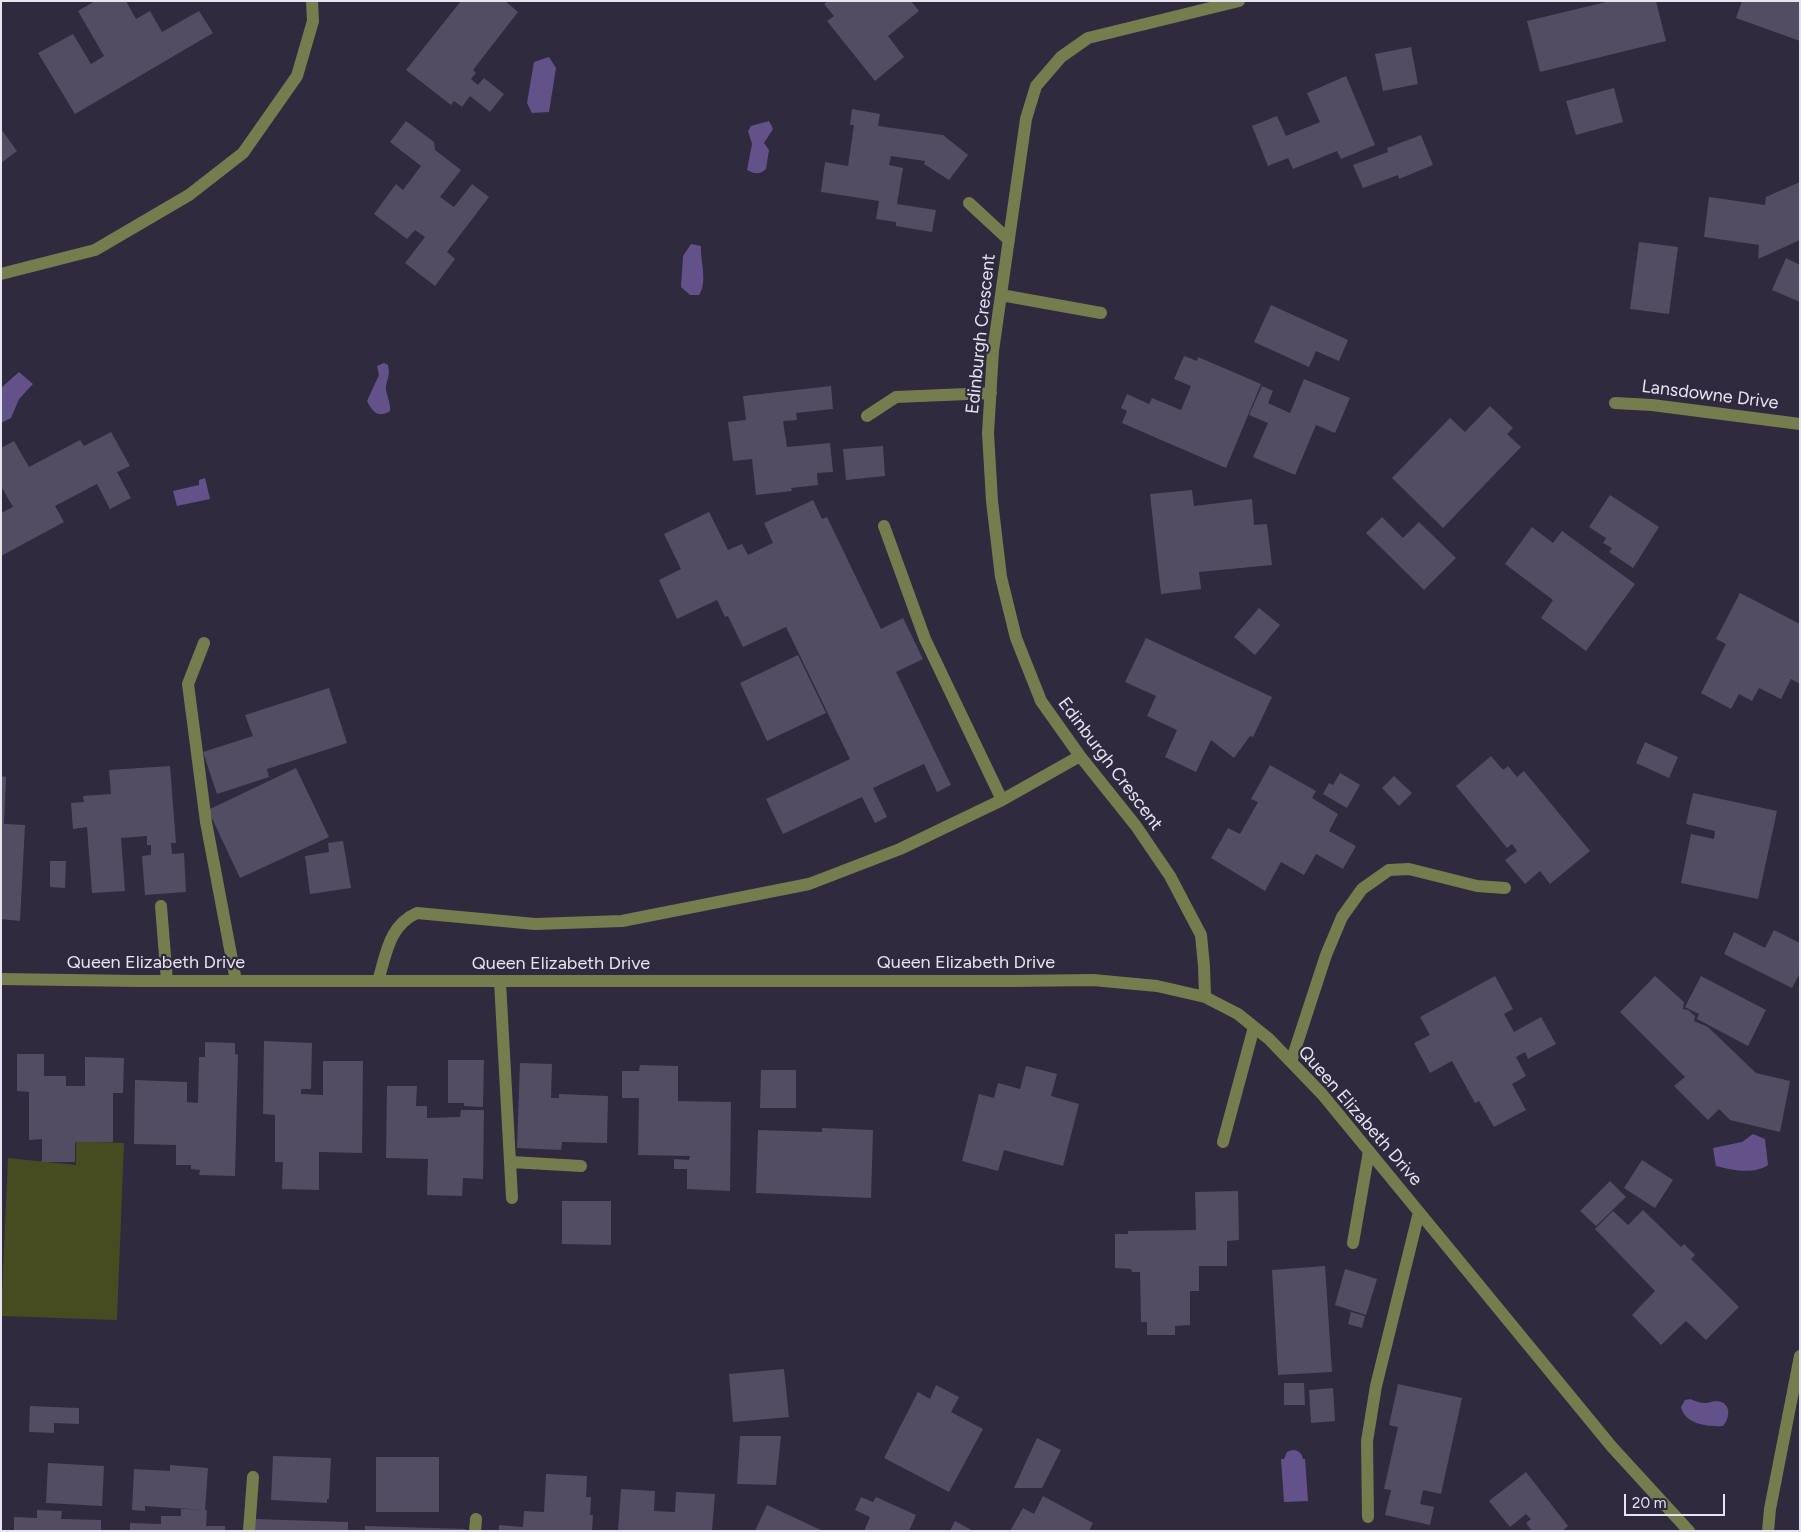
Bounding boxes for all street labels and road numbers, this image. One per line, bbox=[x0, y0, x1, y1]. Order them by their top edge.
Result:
street label: Edinburgh Crescent bbox=[962, 253, 1000, 415]
street label: Lansdowne Drive bbox=[1640, 376, 1780, 414]
street label: Edinburgh Crescent bbox=[1053, 693, 1167, 835]
street label: Queen Elizabeth Drive bbox=[67, 952, 245, 974]
street label: Queen Elizabeth Drive bbox=[877, 952, 1055, 974]
street label: Queen Elizabeth Drive bbox=[472, 953, 650, 975]
street label: Queen Elizabeth Drive bbox=[1293, 1042, 1427, 1190]

